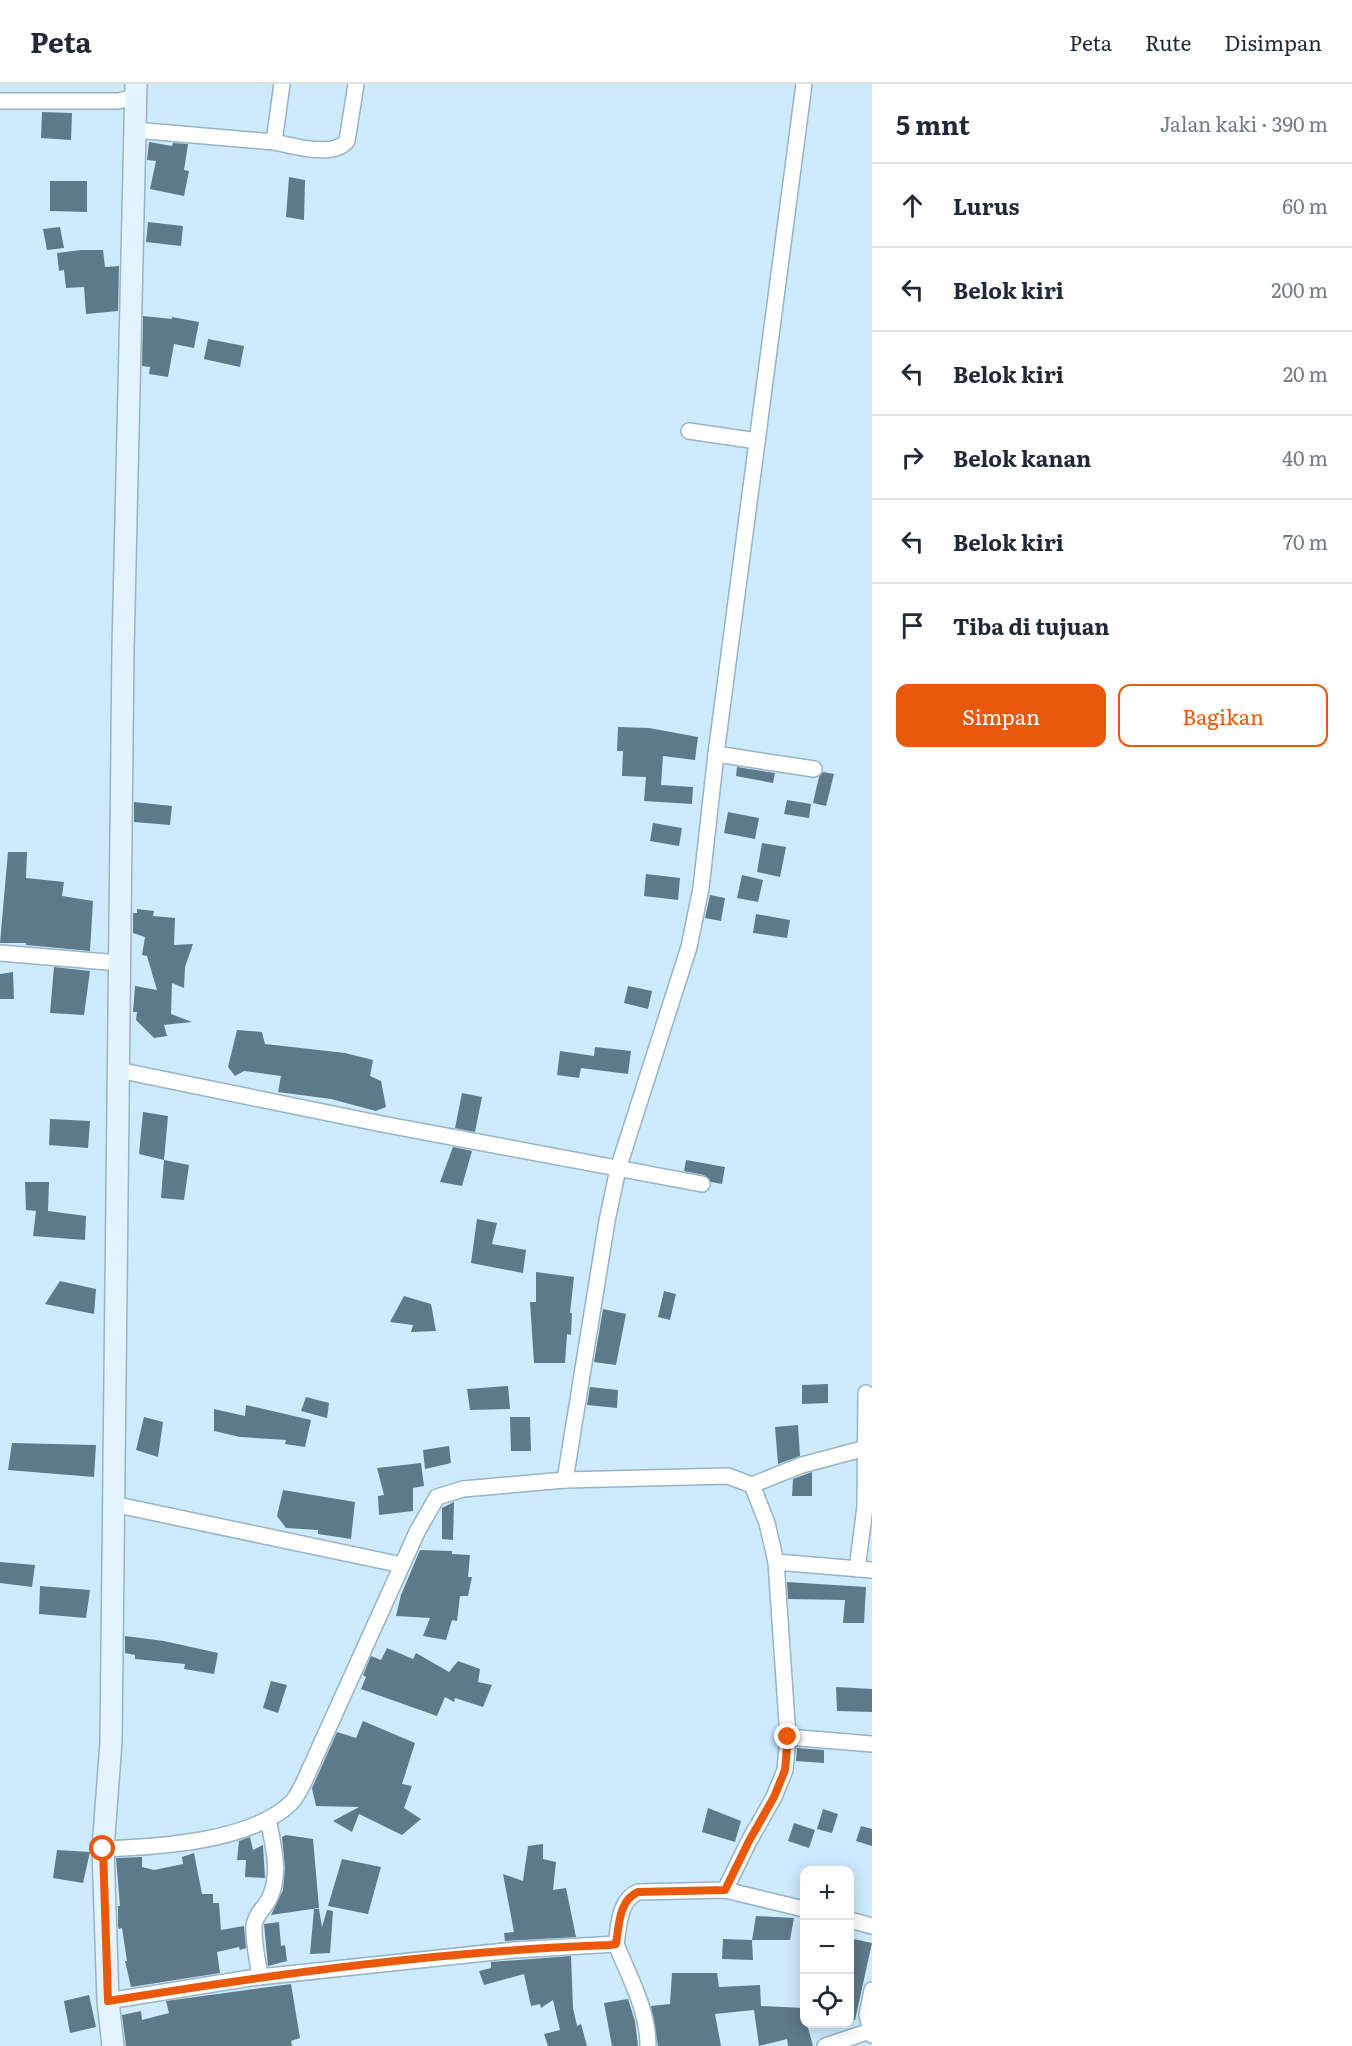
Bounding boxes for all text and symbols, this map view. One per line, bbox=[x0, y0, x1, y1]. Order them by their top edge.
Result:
text: Peta bbox=[30, 20, 92, 62]
text: Peta bbox=[1069, 26, 1112, 57]
text: Rute bbox=[1145, 26, 1191, 57]
text: Disimpan bbox=[1224, 26, 1322, 57]
text: 5 mnt bbox=[896, 104, 970, 143]
text: Jalan kaki · 390 m bbox=[1160, 108, 1328, 138]
icon: ahead bbox=[896, 189, 929, 222]
text: Lurus bbox=[953, 189, 1020, 222]
text: 60 m bbox=[1282, 190, 1328, 220]
icon: left bbox=[896, 273, 929, 306]
text: Belok kiri bbox=[953, 273, 1064, 306]
text: 200 m bbox=[1271, 274, 1328, 304]
icon: left bbox=[896, 357, 929, 390]
text: Belok kiri bbox=[953, 357, 1064, 390]
text: 20 m bbox=[1283, 358, 1328, 388]
icon: right bbox=[896, 441, 929, 474]
text: Belok kanan bbox=[953, 441, 1091, 474]
text: 40 m bbox=[1282, 442, 1328, 472]
icon: left bbox=[896, 525, 929, 558]
text: Belok kiri bbox=[953, 525, 1064, 558]
text: 70 m bbox=[1283, 526, 1328, 556]
icon: arrive bbox=[896, 609, 929, 642]
text: Tiba di tujuan bbox=[953, 609, 1109, 642]
button: Simpan bbox=[896, 684, 1106, 747]
button: Bagikan bbox=[1118, 684, 1328, 747]
route end bbox=[774, 1723, 800, 1749]
route start bbox=[89, 1835, 115, 1861]
map controls bbox=[800, 1866, 854, 2028]
button: + bbox=[800, 1866, 854, 1920]
button: − bbox=[800, 1920, 854, 1974]
button: locate bbox=[800, 1974, 854, 2028]

